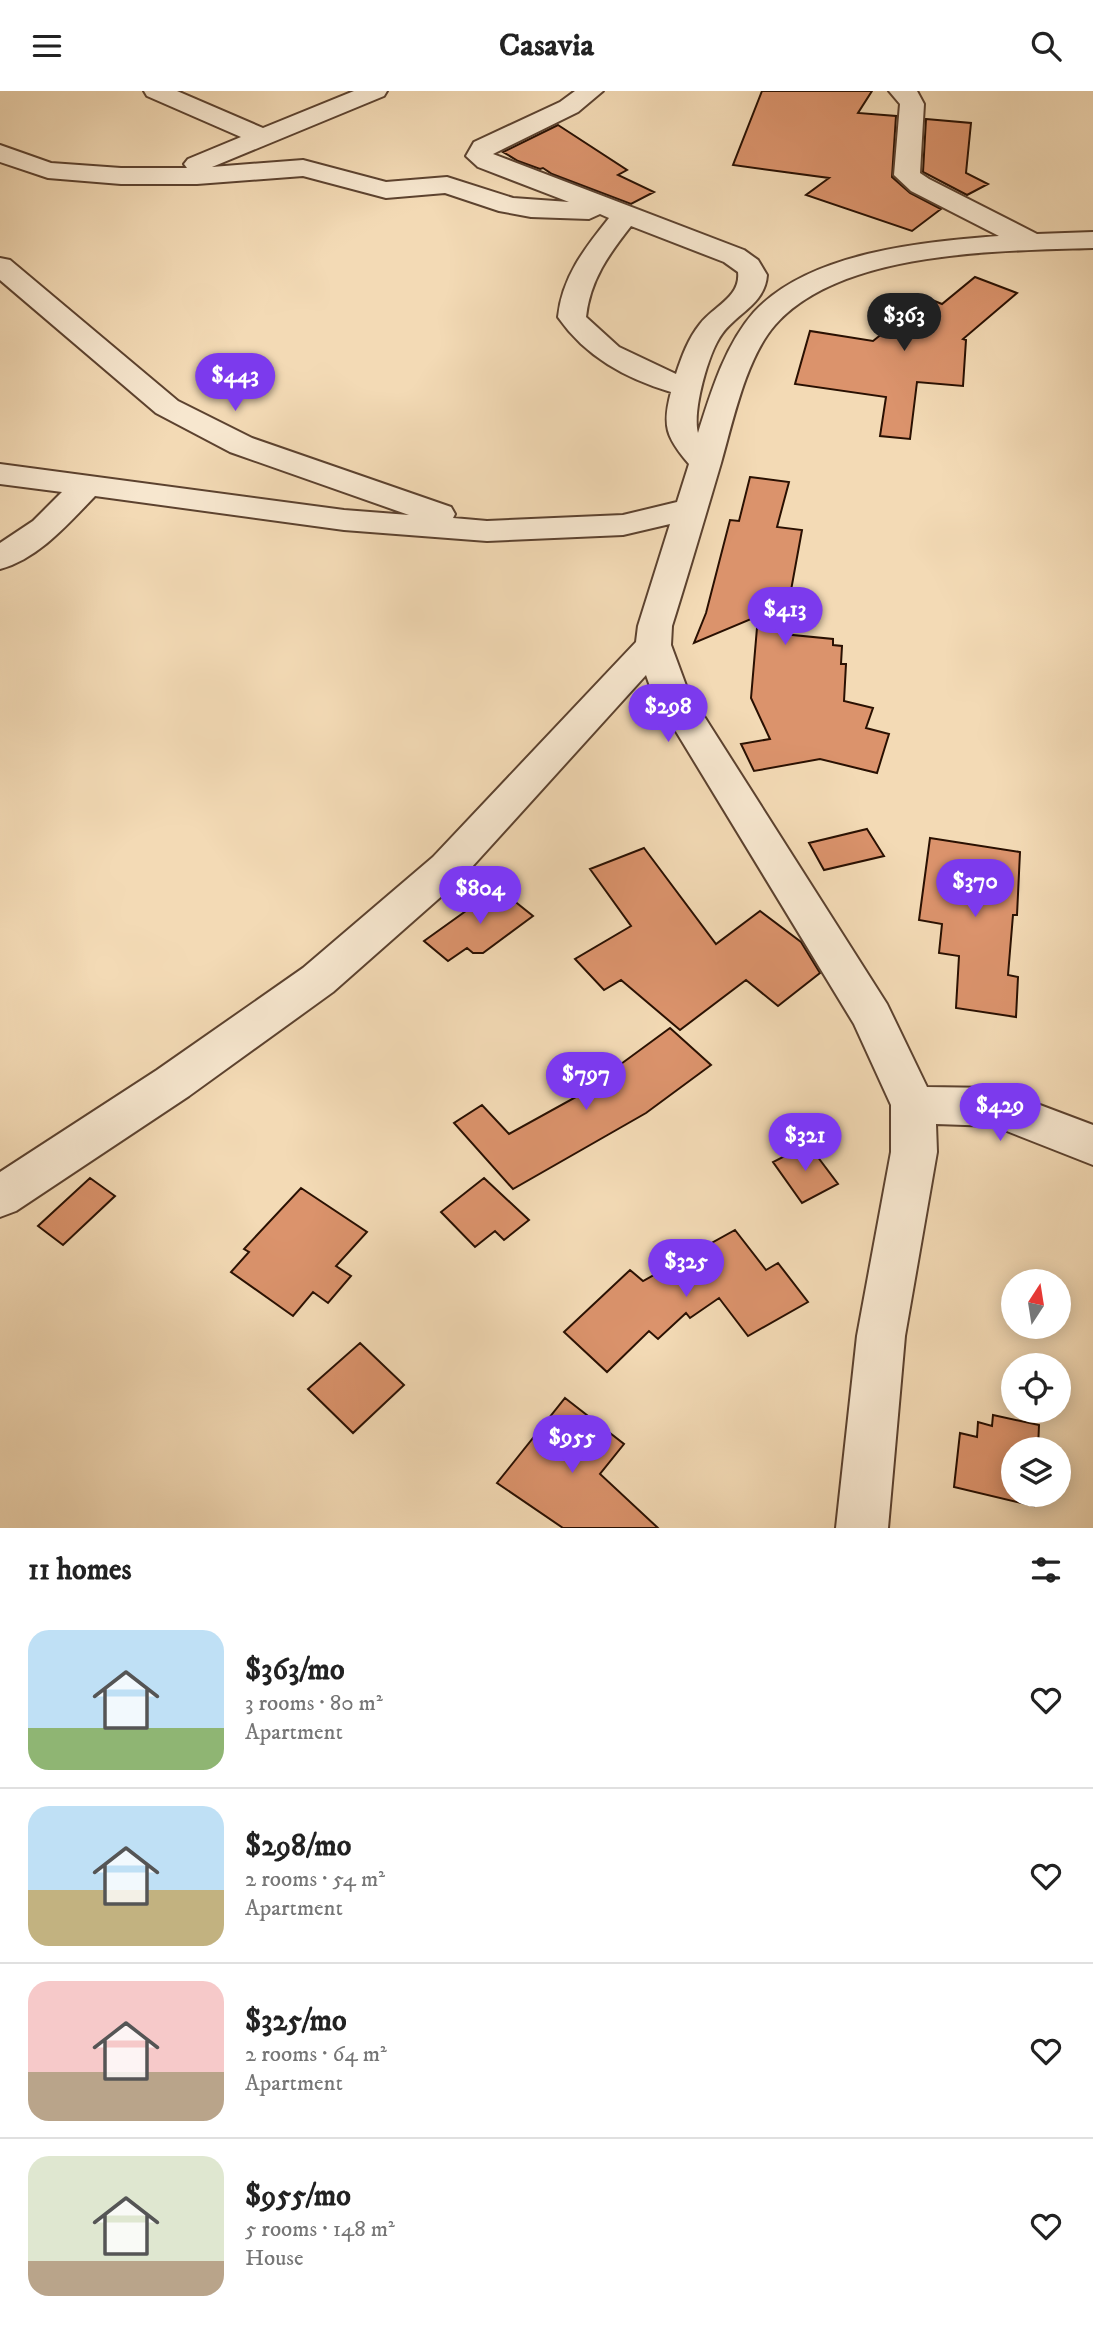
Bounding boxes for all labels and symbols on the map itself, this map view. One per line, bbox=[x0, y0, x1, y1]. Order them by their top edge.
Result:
pin: $363 bbox=[863, 293, 945, 353]
pin: $443 bbox=[194, 353, 276, 413]
pin: $413 bbox=[744, 587, 826, 647]
pin: $298 bbox=[627, 685, 709, 744]
pin: $370 bbox=[934, 859, 1016, 919]
pin: $804 bbox=[439, 867, 521, 926]
pin: $797 bbox=[545, 1053, 627, 1112]
pin: $429 bbox=[959, 1083, 1041, 1143]
pin: $321 bbox=[764, 1114, 846, 1173]
pin: $325 bbox=[645, 1239, 727, 1299]
north arrow bbox=[1001, 1269, 1071, 1339]
pin: $955 bbox=[531, 1415, 613, 1475]

